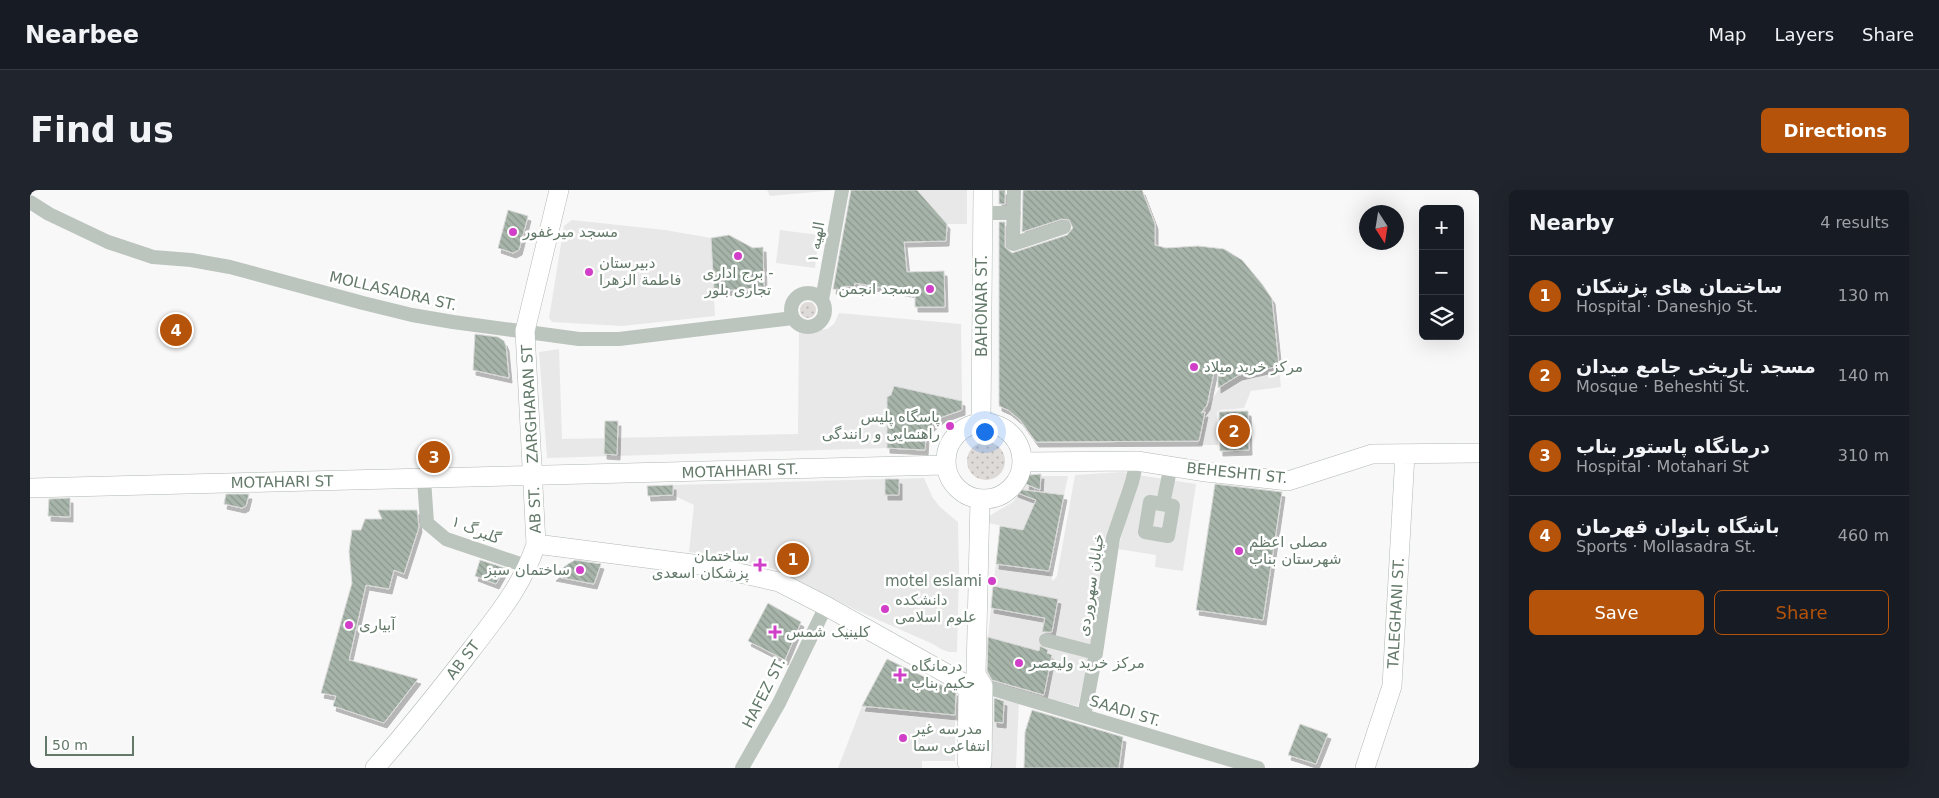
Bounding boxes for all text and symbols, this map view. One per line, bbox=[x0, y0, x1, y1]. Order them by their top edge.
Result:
text: Nearbee bbox=[25, 21, 139, 49]
text: Map bbox=[1708, 24, 1746, 45]
text: Layers bbox=[1774, 24, 1834, 45]
text: Share bbox=[1862, 24, 1914, 45]
button: Directions bbox=[1761, 108, 1909, 153]
text: Find us bbox=[30, 110, 174, 150]
north arrow bbox=[1359, 205, 1404, 250]
map controls bbox=[1419, 205, 1464, 340]
button: + bbox=[1419, 205, 1464, 250]
text: Nearby bbox=[1529, 211, 1614, 235]
text: 4 results bbox=[1820, 213, 1889, 232]
street label: الهیه ۱ bbox=[804, 220, 828, 264]
place label: مسجد میرغفور bbox=[522, 223, 618, 241]
marker: مسجد میرغفور bbox=[507, 226, 519, 238]
marker: برج اداری - تجاری بلور bbox=[732, 250, 744, 262]
button: − bbox=[1419, 250, 1464, 295]
place label: دبیرستان فاطمة الزهرا bbox=[599, 254, 682, 289]
street label: BAHONAR ST. bbox=[973, 255, 991, 357]
place label: برج اداری - تجاری بلور bbox=[702, 264, 774, 299]
marker: دبیرستان فاطمة الزهرا bbox=[583, 266, 595, 278]
street label: MOLLASADRA ST. bbox=[328, 268, 458, 314]
text: ساختمان های پزشکان bbox=[1576, 275, 1782, 297]
place label: مسجد انجمن bbox=[838, 280, 920, 298]
marker: مسجد انجمن bbox=[924, 283, 936, 295]
text: 1 bbox=[1539, 286, 1551, 305]
text: 130 m bbox=[1838, 286, 1889, 305]
button: layers bbox=[1419, 295, 1464, 340]
text: Hospital · Daneshjo St. bbox=[1576, 297, 1758, 316]
pin: 4 bbox=[160, 311, 192, 349]
street label: ZARGHARAN ST bbox=[518, 343, 542, 464]
text: مسجد تاریخی جامع میدان bbox=[1576, 355, 1816, 377]
place label: مرکز خرید میلاد bbox=[1204, 358, 1303, 376]
marker: مرکز خرید میلاد bbox=[1188, 361, 1200, 373]
text: 2 bbox=[1539, 366, 1551, 385]
text: 140 m bbox=[1838, 366, 1889, 385]
text: Mosque · Beheshti St. bbox=[1576, 377, 1750, 396]
place label: پاسگاه پلیس راهنمایی و رانندگی bbox=[822, 408, 940, 443]
pin: 2 bbox=[1218, 412, 1250, 450]
your location bbox=[972, 419, 998, 445]
marker: پاسگاه پلیس راهنمایی و رانندگی bbox=[944, 420, 956, 432]
text: درمانگاه پاستور بناب bbox=[1576, 435, 1770, 457]
pin: 3 bbox=[418, 438, 450, 476]
text: 3 bbox=[1539, 446, 1551, 465]
text: 310 m bbox=[1838, 446, 1889, 465]
text: Hospital · Motahari St bbox=[1576, 457, 1749, 476]
street label: BEHESHTI ST. bbox=[1186, 459, 1288, 487]
street label: MOTAHHARI ST. bbox=[681, 460, 799, 482]
street label: MOTAHARI ST bbox=[230, 472, 334, 492]
street label: AB ST. bbox=[525, 486, 545, 534]
street label: گلبرگ ۱ bbox=[449, 512, 504, 548]
text: باشگاه بانوان قهرمان bbox=[1576, 515, 1780, 537]
text: 4 bbox=[1539, 526, 1551, 545]
text: 460 m bbox=[1838, 526, 1889, 545]
street label: خیابان سهروردی bbox=[1074, 532, 1108, 638]
place label: مصلی اعظم شهرستان بناب bbox=[1249, 533, 1342, 568]
text: Sports · Mollasadra St. bbox=[1576, 537, 1756, 556]
pin: 1 bbox=[777, 540, 809, 578]
marker: مصلی اعظم شهرستان بناب bbox=[1233, 545, 1245, 557]
place label: ساختمان پزشکان اسعدی bbox=[652, 547, 749, 583]
street label: TALEGHANI ST. bbox=[1384, 557, 1408, 670]
marker: ساختمان پزشکان اسعدی bbox=[753, 558, 767, 572]
place label: ساختمان سبز bbox=[484, 561, 570, 579]
marker: ساختمان سبز bbox=[574, 564, 586, 576]
place label: motel eslami bbox=[885, 572, 982, 590]
marker: motel eslami bbox=[986, 575, 998, 587]
button: Save bbox=[1529, 590, 1704, 635]
button: Share bbox=[1714, 590, 1889, 635]
place label: دانشکده علوم اسلامی bbox=[895, 591, 977, 626]
marker: دانشکده علوم اسلامی bbox=[879, 603, 891, 615]
place label: آبیاری bbox=[359, 616, 396, 634]
marker: آبیاری bbox=[343, 619, 355, 631]
place label: کلینیک شمس bbox=[786, 623, 871, 641]
marker: کلینیک شمس bbox=[768, 625, 782, 639]
street label: AB ST bbox=[442, 636, 484, 683]
place label: مرکز خرید ولیعصر bbox=[1028, 654, 1145, 672]
street label: HAFEZ ST. bbox=[739, 655, 789, 731]
place label: درمانگاه حکیم بناب bbox=[911, 657, 975, 692]
marker: مرکز خرید ولیعصر bbox=[1013, 657, 1025, 669]
marker: درمانگاه حکیم بناب bbox=[893, 668, 907, 682]
street label: SAADI ST. bbox=[1087, 692, 1163, 730]
place label: مدرسه غیر انتفاعی سما bbox=[912, 720, 990, 755]
marker: مدرسه غیر انتفاعی سما bbox=[897, 732, 909, 744]
scale bar bbox=[45, 733, 134, 756]
text: 50 m bbox=[52, 737, 88, 753]

